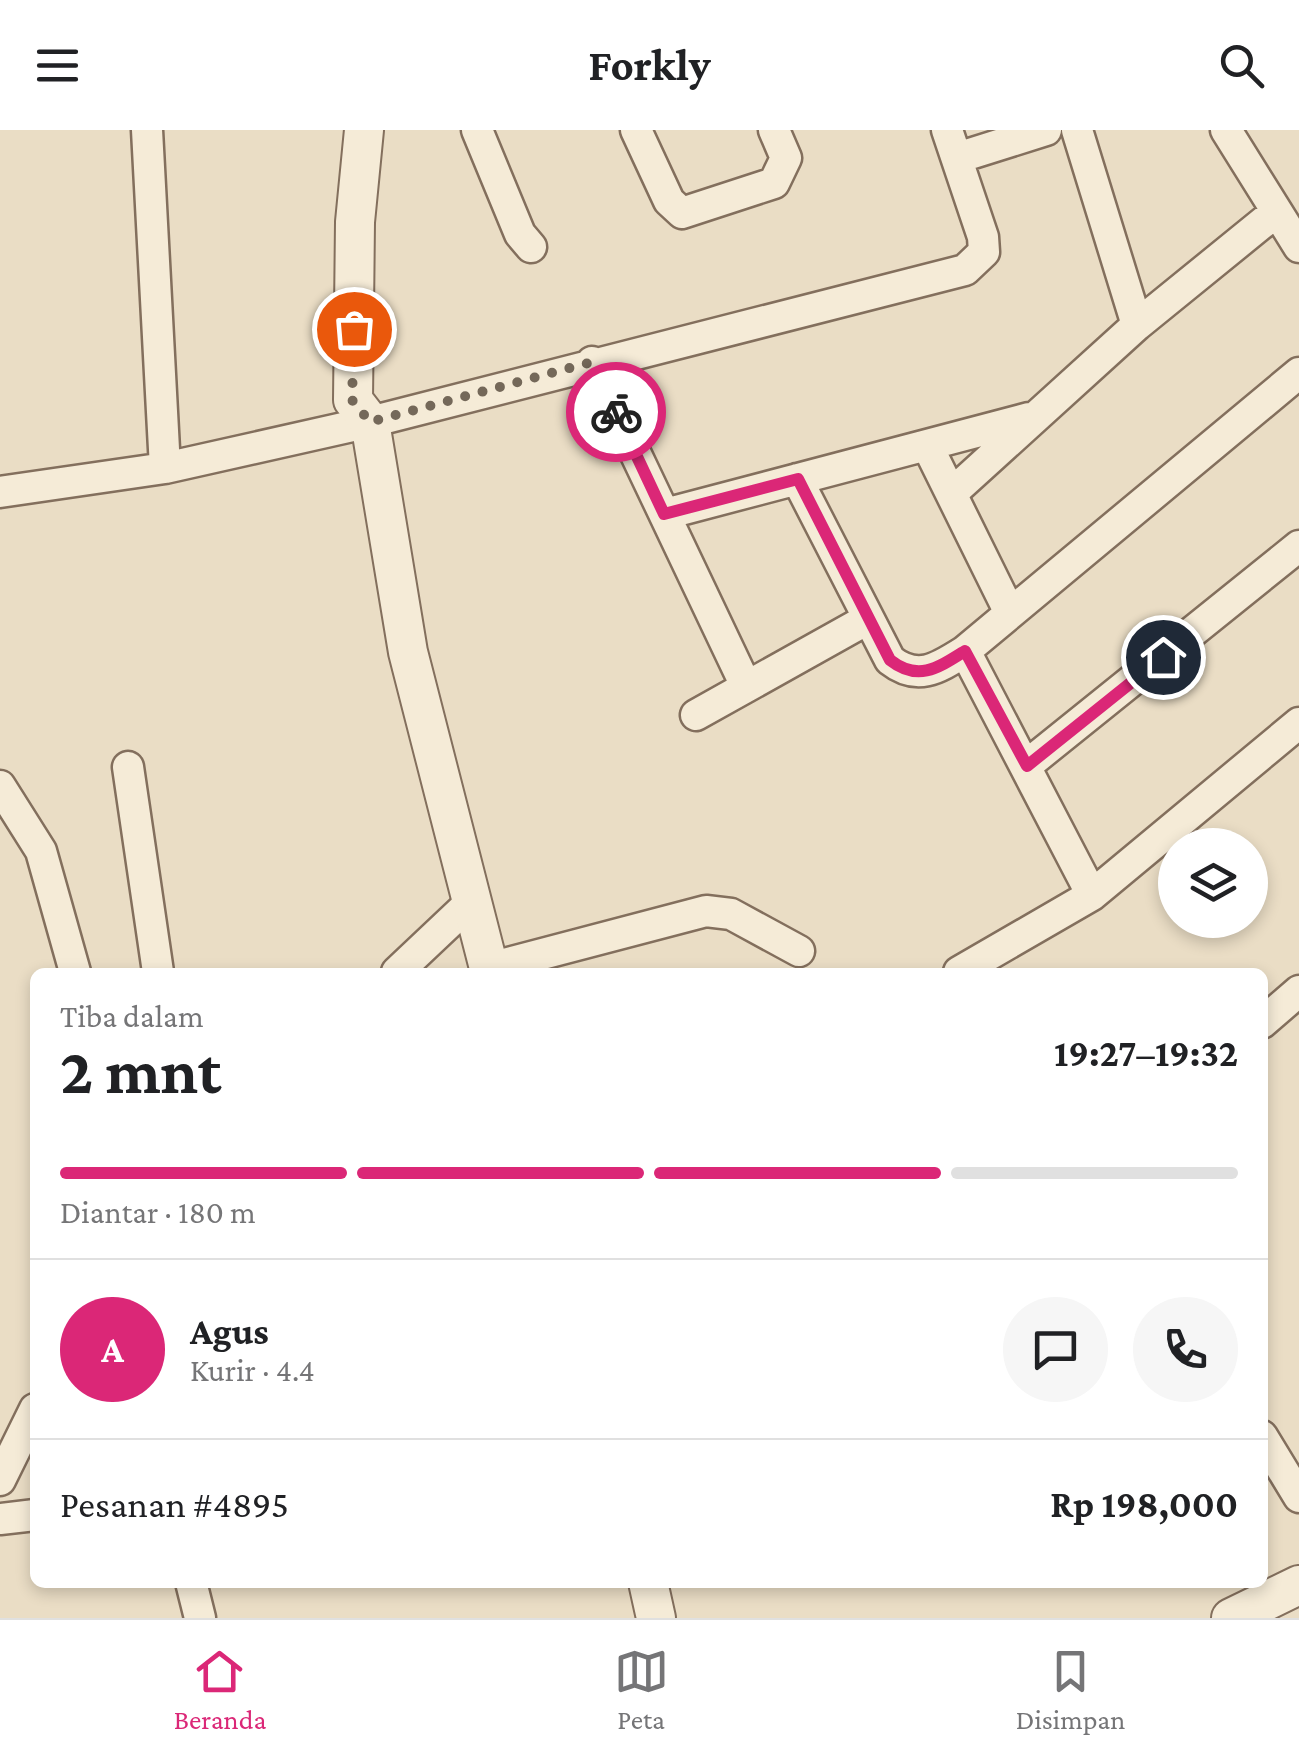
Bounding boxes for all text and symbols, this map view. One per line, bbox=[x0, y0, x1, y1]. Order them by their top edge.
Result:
icon: menu bbox=[30, 38, 85, 93]
icon: search bbox=[1214, 38, 1269, 93]
text: Forkly bbox=[588, 40, 711, 90]
pin bbox=[312, 287, 397, 372]
icon: bag bbox=[327, 302, 382, 357]
courier bbox=[566, 362, 666, 462]
icon: bike bbox=[589, 385, 644, 440]
pin bbox=[1121, 615, 1206, 700]
icon: home bbox=[1136, 630, 1191, 685]
map controls bbox=[1158, 828, 1268, 938]
button: layers bbox=[1158, 828, 1268, 938]
text: Tiba dalam bbox=[60, 998, 204, 1034]
text: 19:27–19:32 bbox=[1054, 1032, 1238, 1074]
text: 2 mnt bbox=[60, 1035, 221, 1107]
text: Diantar · 180 m bbox=[60, 1194, 256, 1230]
button: chat bbox=[1003, 1297, 1108, 1402]
button: phone bbox=[1133, 1297, 1238, 1402]
text: Agus bbox=[190, 1310, 269, 1352]
text: A bbox=[101, 1328, 124, 1370]
text: Kurir · 4.4 bbox=[190, 1352, 315, 1388]
text: Pesanan #4895 bbox=[60, 1483, 289, 1525]
text: Rp 198,000 bbox=[1050, 1483, 1238, 1525]
tab: Beranda bbox=[174, 1644, 266, 1735]
tab: Peta bbox=[614, 1644, 669, 1735]
tab: Disimpan bbox=[1016, 1644, 1125, 1735]

